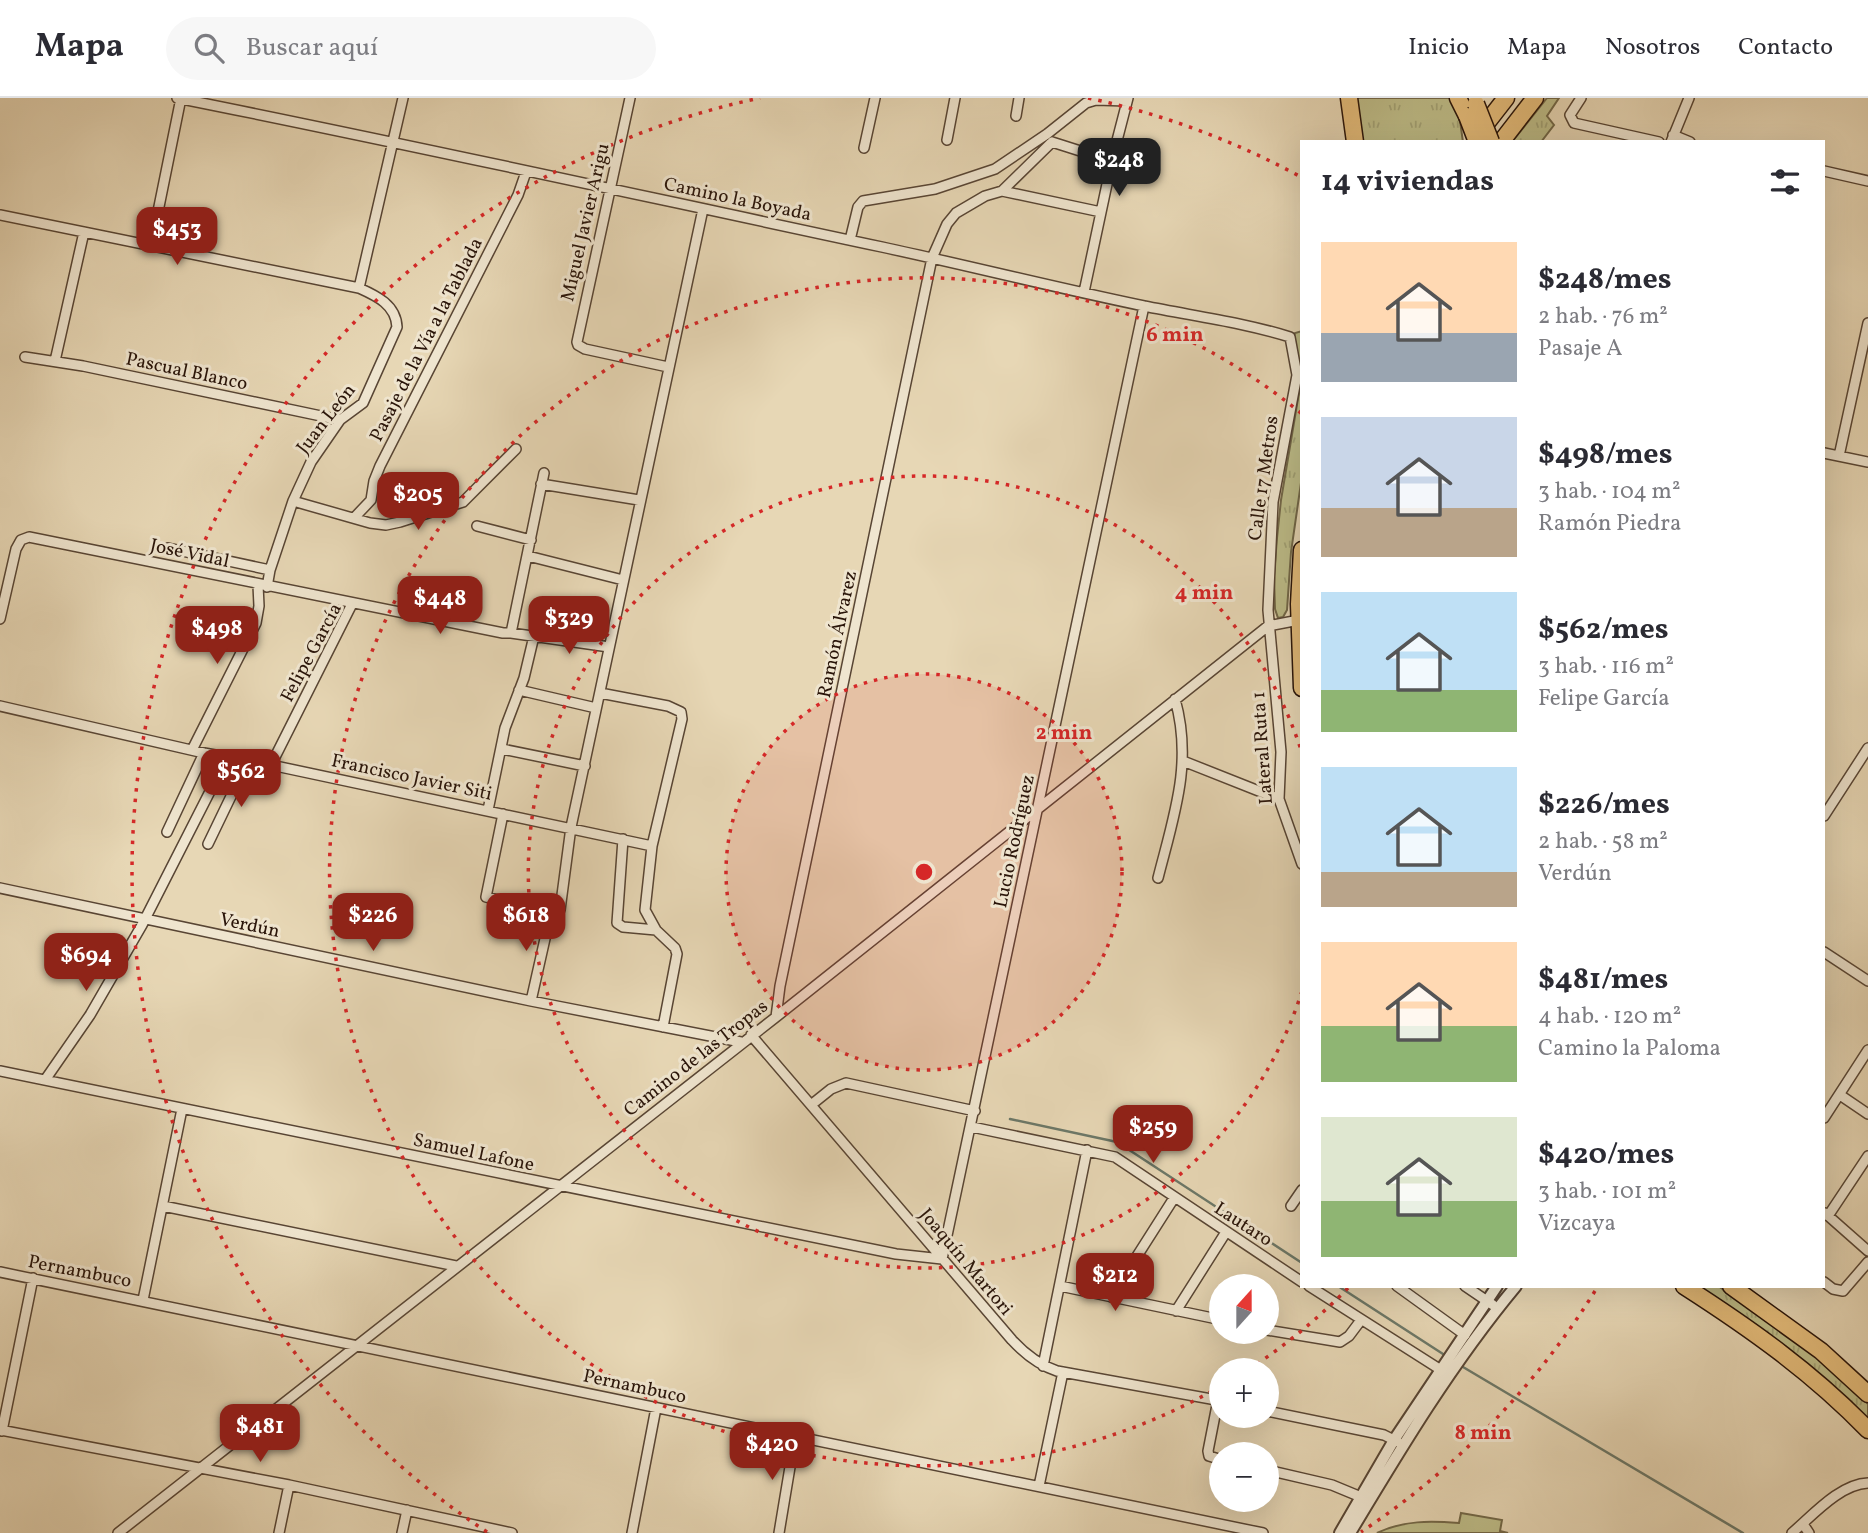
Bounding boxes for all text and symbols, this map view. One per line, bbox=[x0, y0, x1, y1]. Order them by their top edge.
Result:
search box bbox=[166, 17, 656, 80]
text: Mapa bbox=[35, 25, 124, 71]
icon: search bbox=[190, 29, 228, 67]
text: Buscar aquí bbox=[246, 30, 378, 66]
text: Inicio bbox=[1408, 31, 1469, 65]
text: Mapa bbox=[1507, 31, 1567, 65]
text: Nosotros bbox=[1605, 31, 1700, 65]
text: Contacto bbox=[1738, 31, 1833, 65]
pin: $248 bbox=[1078, 139, 1160, 198]
street label: Miguel Javier Arigu bbox=[555, 141, 617, 304]
text: $248 bbox=[1094, 145, 1144, 177]
text: 14 viviendas bbox=[1321, 161, 1494, 203]
icon: filters bbox=[1766, 163, 1804, 201]
street label: Camino la Boyada bbox=[661, 172, 814, 228]
pin: $453 bbox=[136, 208, 218, 267]
text: $453 bbox=[152, 214, 202, 246]
street label: Pasaje de la Vía a la Tablada bbox=[364, 233, 490, 446]
text: $248/mes bbox=[1538, 259, 1672, 301]
icon: home bbox=[1377, 270, 1461, 354]
text: 2 hab. · 76 m² bbox=[1538, 301, 1668, 333]
text: 6 min bbox=[1146, 321, 1204, 350]
text: Pasaje A bbox=[1538, 333, 1622, 365]
street label: Pascual Blanco bbox=[123, 346, 250, 398]
street label: Juan León bbox=[291, 379, 362, 460]
street label: Calle 17 Metros bbox=[1242, 414, 1286, 542]
text: $498/mes bbox=[1538, 434, 1673, 476]
icon: home bbox=[1377, 445, 1461, 529]
pin: $205 bbox=[377, 472, 459, 532]
text: 3 hab. · 104 m² bbox=[1538, 476, 1680, 508]
text: $205 bbox=[393, 479, 443, 511]
text: Ramón Piedra bbox=[1538, 508, 1681, 540]
street label: José Vidal bbox=[148, 533, 232, 575]
street label: Ramón Álvarez bbox=[812, 568, 864, 700]
pin: $448 bbox=[399, 576, 481, 636]
text: 4 min bbox=[1175, 579, 1233, 608]
text: $448 bbox=[413, 583, 467, 615]
pin: $329 bbox=[528, 596, 610, 656]
street label: Felipe García bbox=[275, 599, 349, 707]
text: $329 bbox=[544, 603, 594, 635]
pin: $498 bbox=[176, 606, 258, 666]
text: $562/mes bbox=[1538, 609, 1669, 651]
text: $498 bbox=[191, 613, 243, 645]
icon: home bbox=[1377, 620, 1461, 704]
text: 3 hab. · 116 m² bbox=[1538, 651, 1674, 683]
text: Felipe García bbox=[1538, 683, 1670, 715]
street label: Lateral Ruta 1 bbox=[1246, 690, 1280, 805]
text: 2 min bbox=[1036, 719, 1092, 748]
street label: Francisco Javier Siti bbox=[329, 748, 495, 808]
pin: $562 bbox=[200, 750, 282, 809]
text: $562 bbox=[217, 756, 265, 788]
street label: Lucio Rodríguez bbox=[988, 772, 1042, 910]
text: $226/mes bbox=[1538, 784, 1670, 826]
icon: home bbox=[1377, 795, 1461, 879]
text: 2 hab. · 58 m² bbox=[1538, 826, 1668, 858]
text: Verdún bbox=[1538, 858, 1612, 890]
centre of rings bbox=[912, 860, 936, 884]
pin: $226 bbox=[332, 894, 414, 953]
pin: $618 bbox=[485, 894, 567, 953]
text: $226 bbox=[348, 900, 398, 932]
text: $618 bbox=[502, 900, 550, 932]
street label: Verdún bbox=[217, 907, 282, 945]
pin: $694 bbox=[45, 934, 127, 993]
text: $694 bbox=[60, 940, 112, 972]
text: $481/mes bbox=[1538, 959, 1668, 1001]
icon: home bbox=[1377, 970, 1461, 1054]
street label: Camino de las Tropas bbox=[619, 994, 774, 1123]
text: 4 hab. · 120 m² bbox=[1538, 1001, 1681, 1033]
text: Camino la Paloma bbox=[1538, 1033, 1721, 1065]
pin: $259 bbox=[1112, 1105, 1194, 1165]
text: $259 bbox=[1129, 1112, 1177, 1144]
street label: Samuel Lafone bbox=[411, 1127, 536, 1178]
text: $420/mes bbox=[1538, 1134, 1674, 1176]
icon: home bbox=[1377, 1145, 1461, 1229]
text: 3 hab. · 101 m² bbox=[1538, 1176, 1676, 1208]
street label: Lautaro bbox=[1209, 1196, 1277, 1253]
street label: Joaquín Martori bbox=[913, 1203, 1018, 1322]
text: Vizcaya bbox=[1538, 1208, 1616, 1240]
street label: Pernambuco bbox=[26, 1249, 134, 1295]
pin: $212 bbox=[1074, 1254, 1156, 1313]
text: $212 bbox=[1092, 1260, 1138, 1292]
north arrow bbox=[1209, 1274, 1279, 1344]
map controls bbox=[1209, 1274, 1279, 1512]
button: + bbox=[1209, 1358, 1279, 1428]
street label: Pernambuco bbox=[581, 1363, 689, 1411]
pin: $481 bbox=[219, 1404, 301, 1464]
text: $481 bbox=[236, 1411, 284, 1443]
text: 8 min bbox=[1454, 1419, 1512, 1448]
pin: $420 bbox=[731, 1422, 813, 1482]
text: $420 bbox=[746, 1429, 798, 1461]
button: − bbox=[1209, 1442, 1279, 1512]

